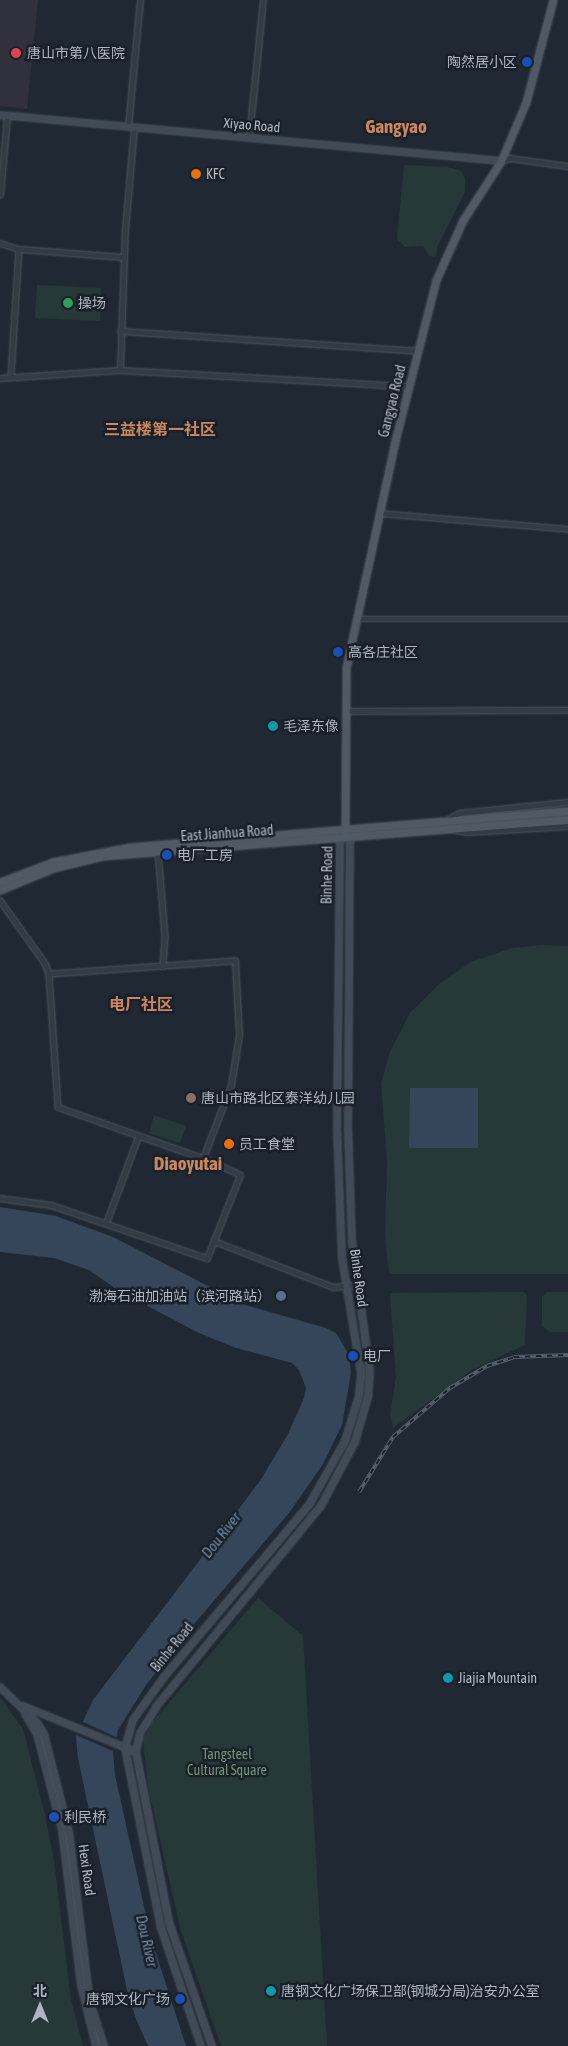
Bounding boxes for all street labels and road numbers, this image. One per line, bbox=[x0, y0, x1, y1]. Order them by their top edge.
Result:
street label: Xiyao Road bbox=[223, 114, 281, 136]
street label: Gangyao Road bbox=[375, 363, 409, 439]
street label: East Jianhua Road bbox=[180, 821, 274, 845]
street label: Binhe Road bbox=[318, 846, 336, 904]
street label: Binhe Road bbox=[347, 1248, 371, 1308]
street label: Binhe Road bbox=[147, 1619, 197, 1675]
street label: Hexi Road bbox=[75, 1843, 99, 1897]

